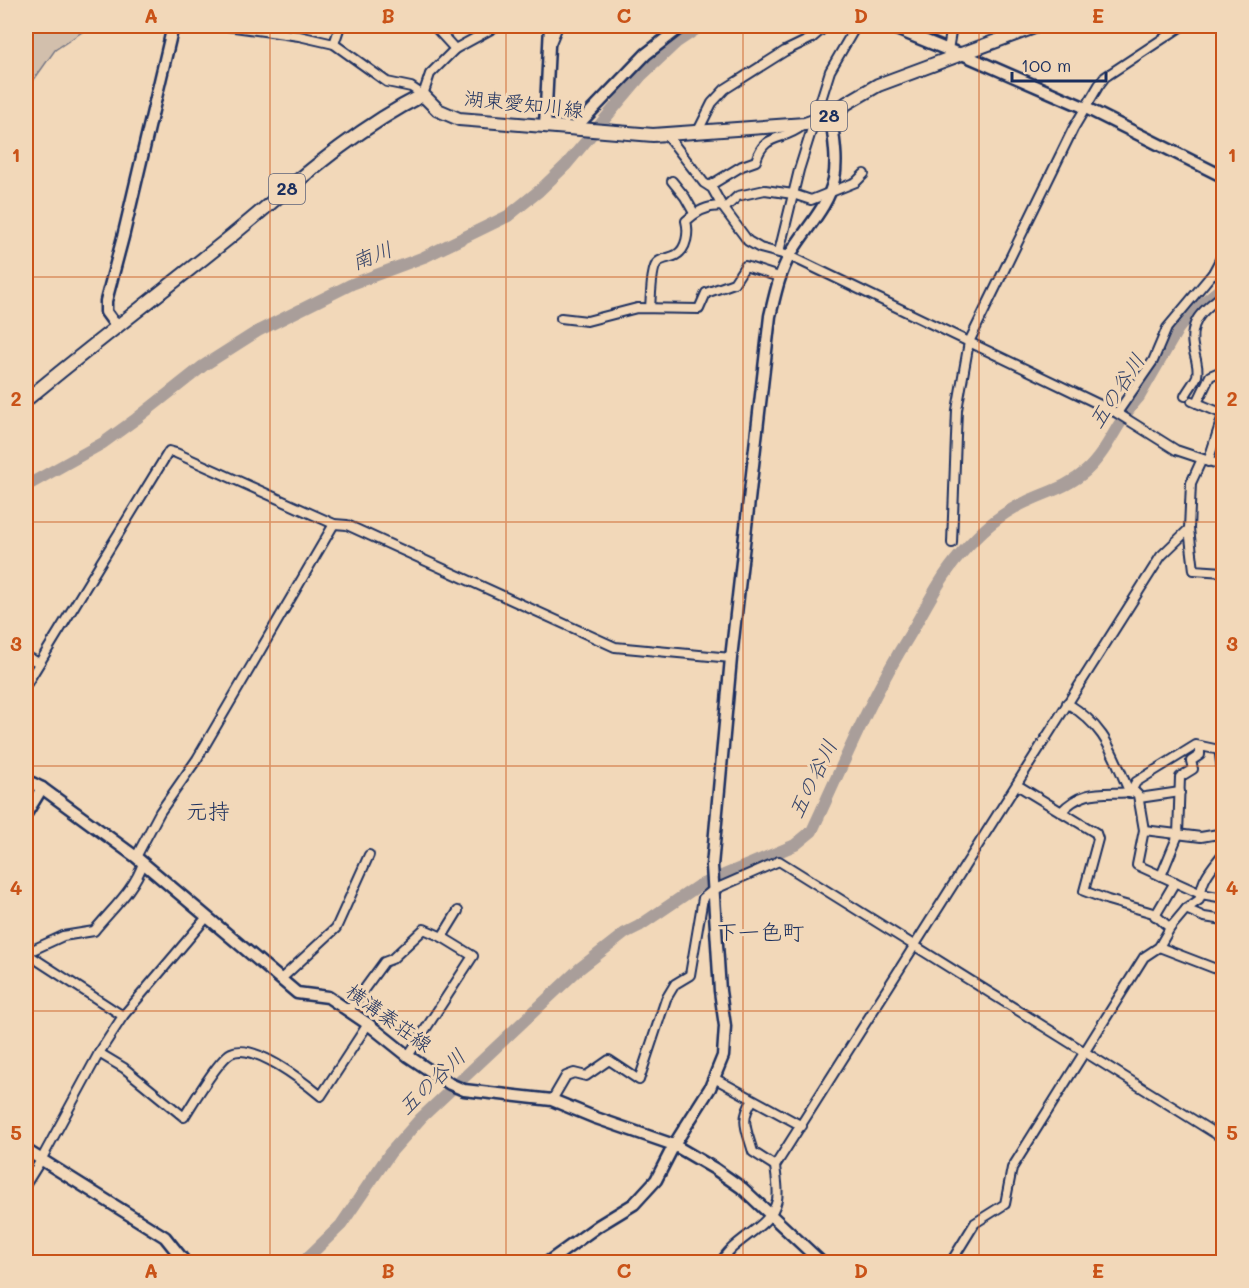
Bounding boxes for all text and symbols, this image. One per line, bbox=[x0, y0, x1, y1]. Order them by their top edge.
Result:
text: A bbox=[144, 2, 158, 28]
text: B bbox=[381, 2, 395, 28]
text: C bbox=[617, 2, 632, 28]
text: D bbox=[854, 2, 868, 28]
text: E bbox=[1092, 2, 1104, 28]
scale bar bbox=[1012, 45, 1106, 83]
text: 100 m bbox=[1021, 53, 1071, 77]
street label: 湖東愛知川線 bbox=[463, 84, 585, 122]
road number: 28 bbox=[811, 101, 847, 131]
text: 1 bbox=[12, 141, 20, 167]
text: 1 bbox=[1228, 141, 1236, 167]
road number: 28 bbox=[269, 174, 305, 204]
water label: 南川 bbox=[347, 234, 396, 275]
water label: 五の谷川 bbox=[1082, 348, 1150, 433]
text: 2 bbox=[10, 385, 22, 411]
text: 2 bbox=[1226, 385, 1238, 411]
text: 3 bbox=[10, 630, 22, 656]
text: 3 bbox=[1226, 630, 1238, 656]
water label: 五の谷川 bbox=[781, 735, 842, 822]
district label: 元持 bbox=[186, 796, 230, 825]
text: 4 bbox=[10, 874, 23, 900]
text: 4 bbox=[1226, 874, 1239, 900]
district label: 下一色町 bbox=[716, 917, 804, 946]
street label: 横溝秦荘線 bbox=[341, 977, 438, 1057]
water label: 五の谷川 bbox=[391, 1042, 471, 1120]
text: 5 bbox=[10, 1119, 22, 1145]
text: 5 bbox=[1226, 1119, 1238, 1145]
text: A bbox=[144, 1257, 158, 1283]
text: B bbox=[381, 1257, 395, 1283]
text: C bbox=[617, 1257, 632, 1283]
text: D bbox=[854, 1257, 868, 1283]
text: E bbox=[1092, 1257, 1104, 1283]

